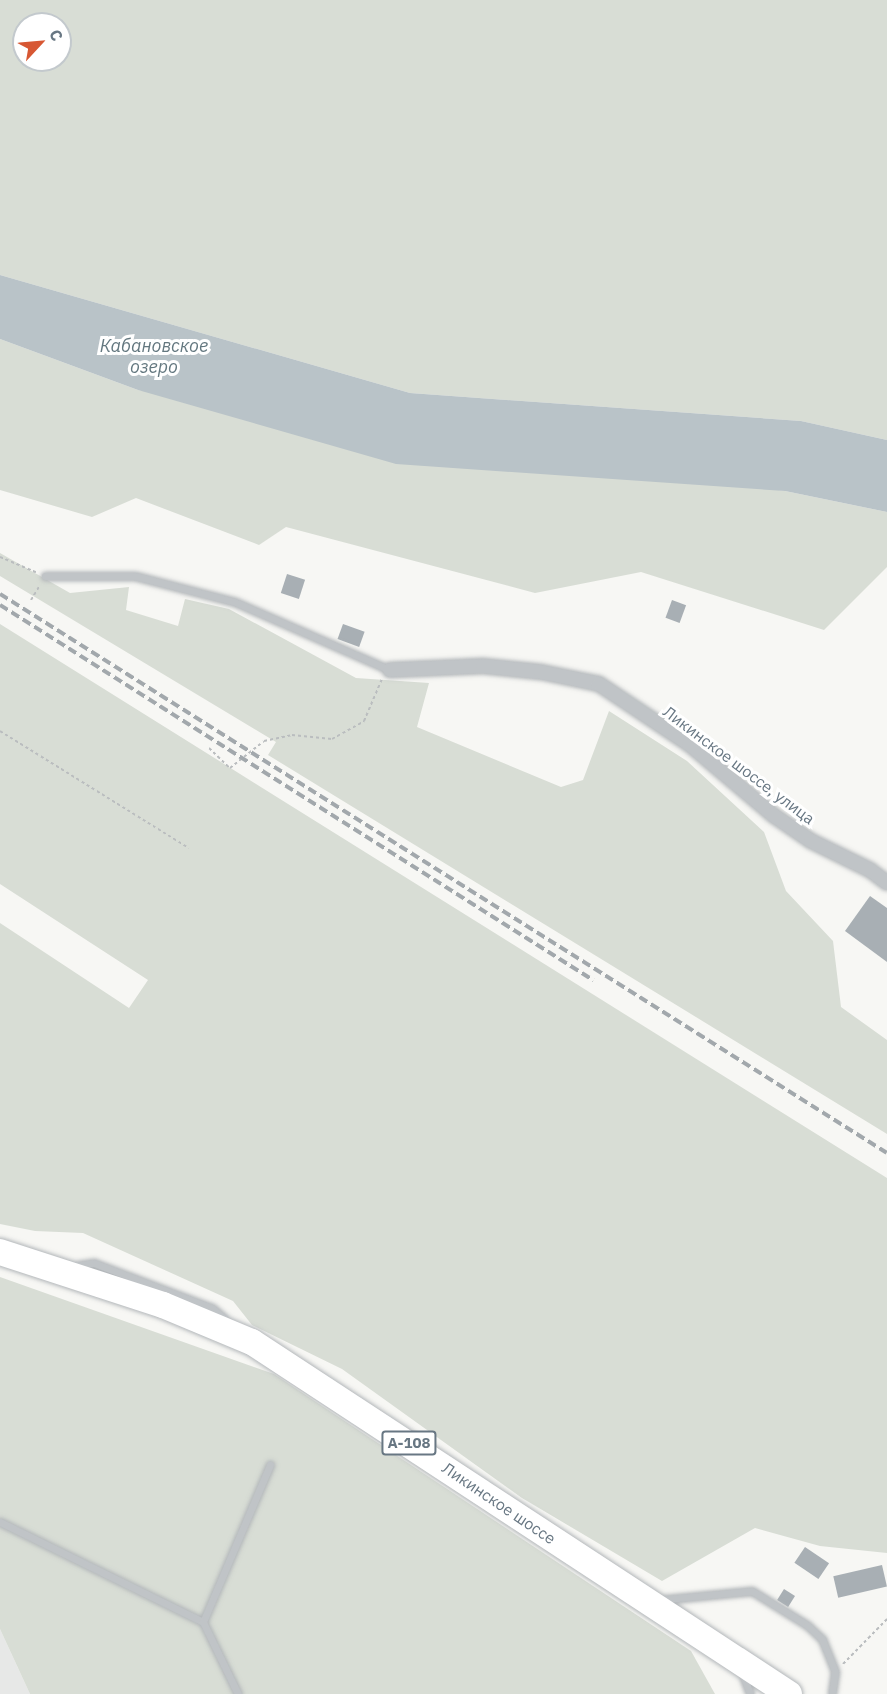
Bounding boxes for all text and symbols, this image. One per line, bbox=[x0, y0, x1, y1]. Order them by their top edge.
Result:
north arrow bbox=[12, 12, 72, 72]
text: С bbox=[45, 26, 68, 44]
water label: Кабановское озеро bbox=[100, 336, 208, 378]
street label: Ликинское шоссе, улица bbox=[659, 702, 819, 828]
road number: А-108 bbox=[380, 1431, 438, 1455]
street label: Ликинское шоссе bbox=[439, 1458, 559, 1548]

